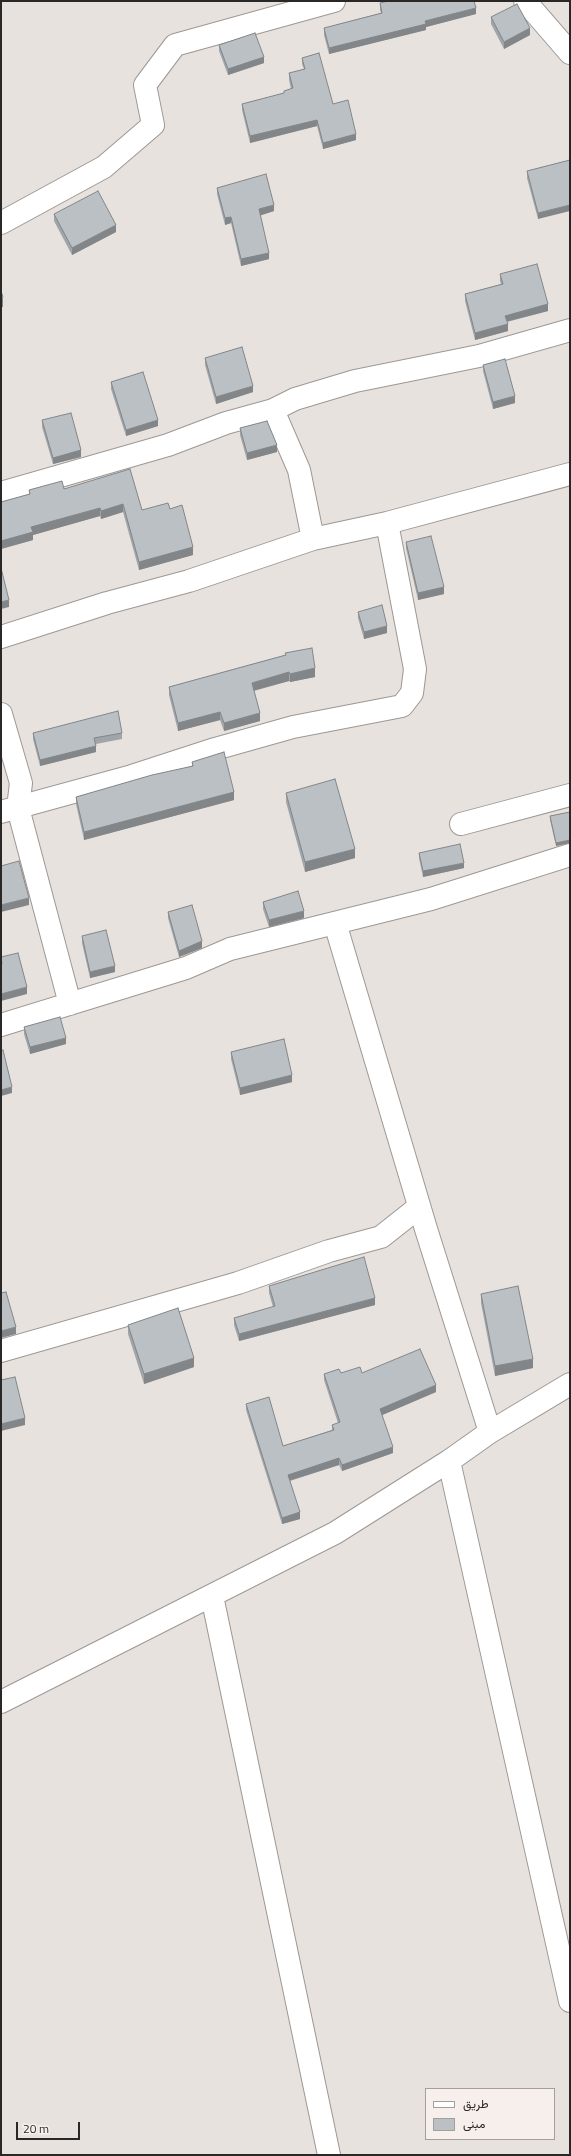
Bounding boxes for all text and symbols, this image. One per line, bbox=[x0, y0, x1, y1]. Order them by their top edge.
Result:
legend bbox=[425, 2088, 555, 2140]
text: طريق bbox=[463, 2094, 488, 2113]
scale bar bbox=[18, 2114, 82, 2140]
text: مبنى bbox=[463, 2114, 485, 2133]
text: 20 m bbox=[23, 2119, 49, 2138]

